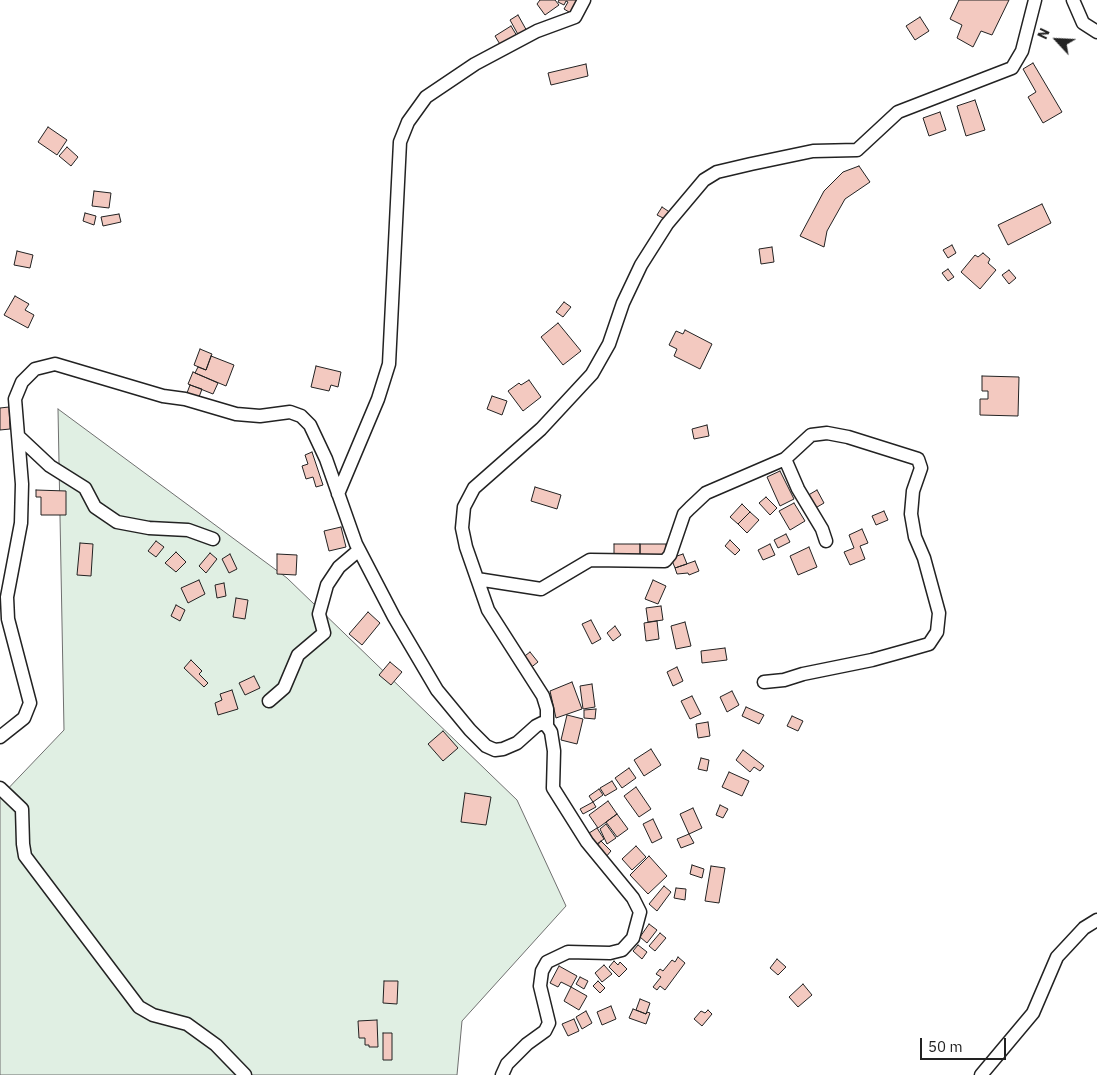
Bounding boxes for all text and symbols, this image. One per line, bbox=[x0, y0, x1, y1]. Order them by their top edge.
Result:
north arrow bbox=[1032, 15, 1082, 65]
text: N bbox=[1033, 25, 1054, 42]
scale bar bbox=[922, 1028, 1008, 1060]
text: 50 m bbox=[928, 1037, 963, 1056]

